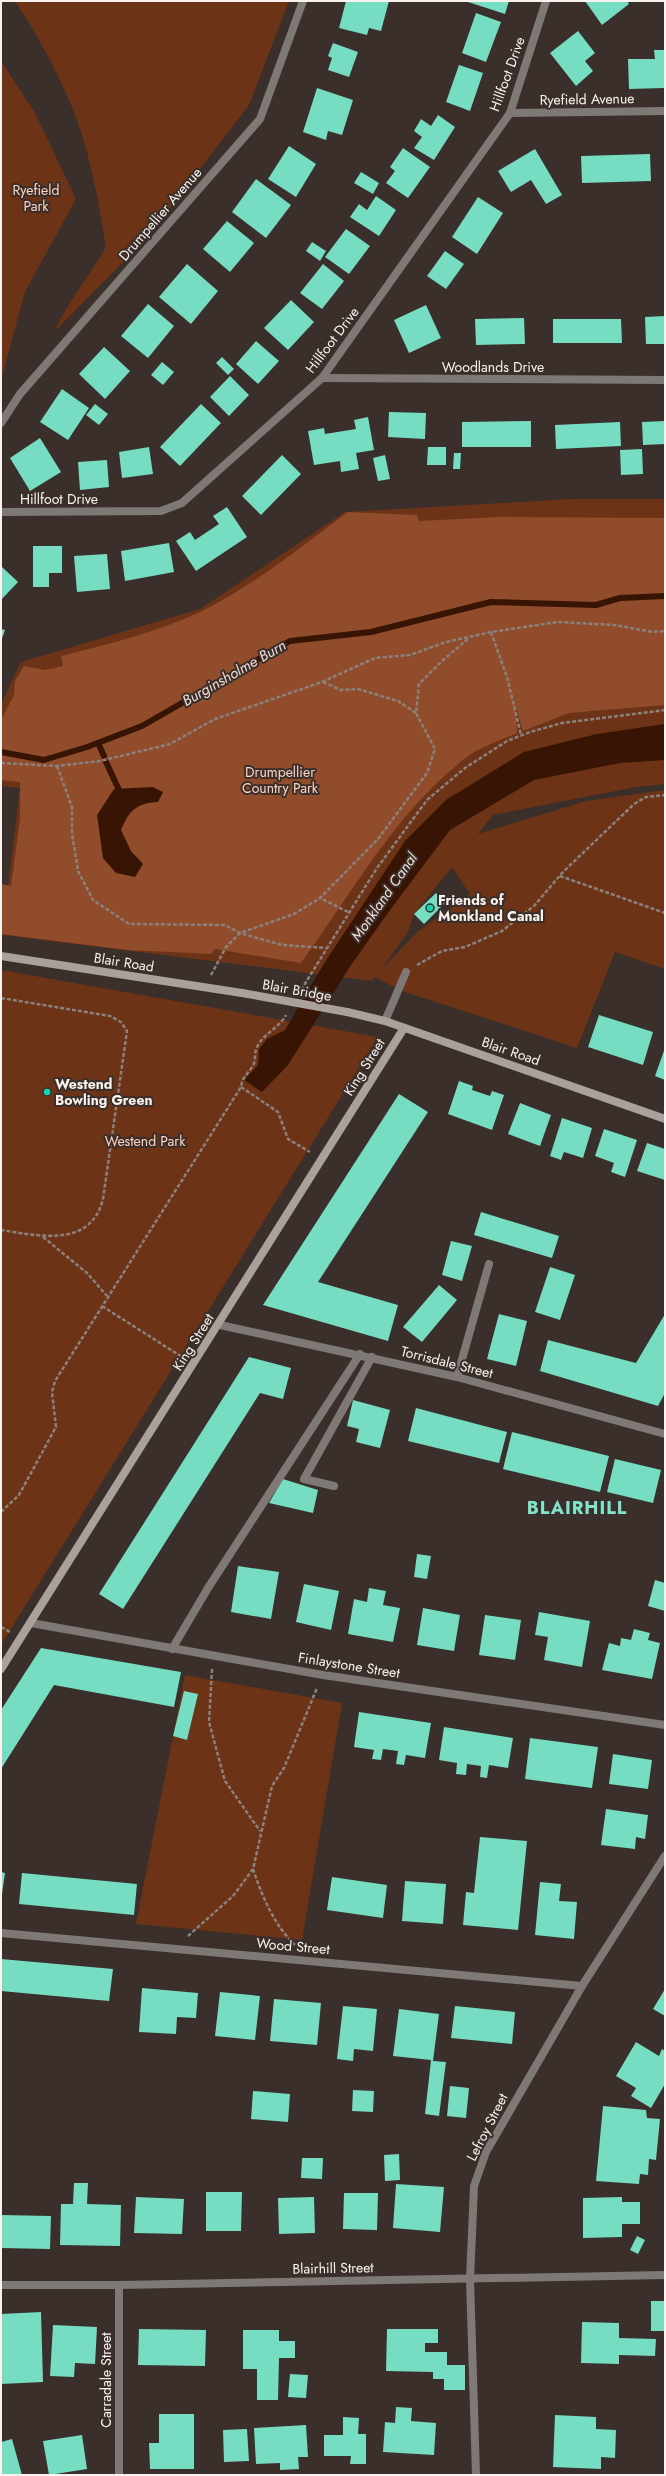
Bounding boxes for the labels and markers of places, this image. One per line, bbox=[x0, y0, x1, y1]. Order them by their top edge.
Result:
place label: Friends of Monkland Canal bbox=[438, 890, 544, 926]
marker: Friends of Monkland Canal bbox=[425, 903, 435, 913]
place label: Westend Bowling Green bbox=[55, 1074, 152, 1110]
marker: Westend Bowling Green bbox=[42, 1087, 52, 1097]

